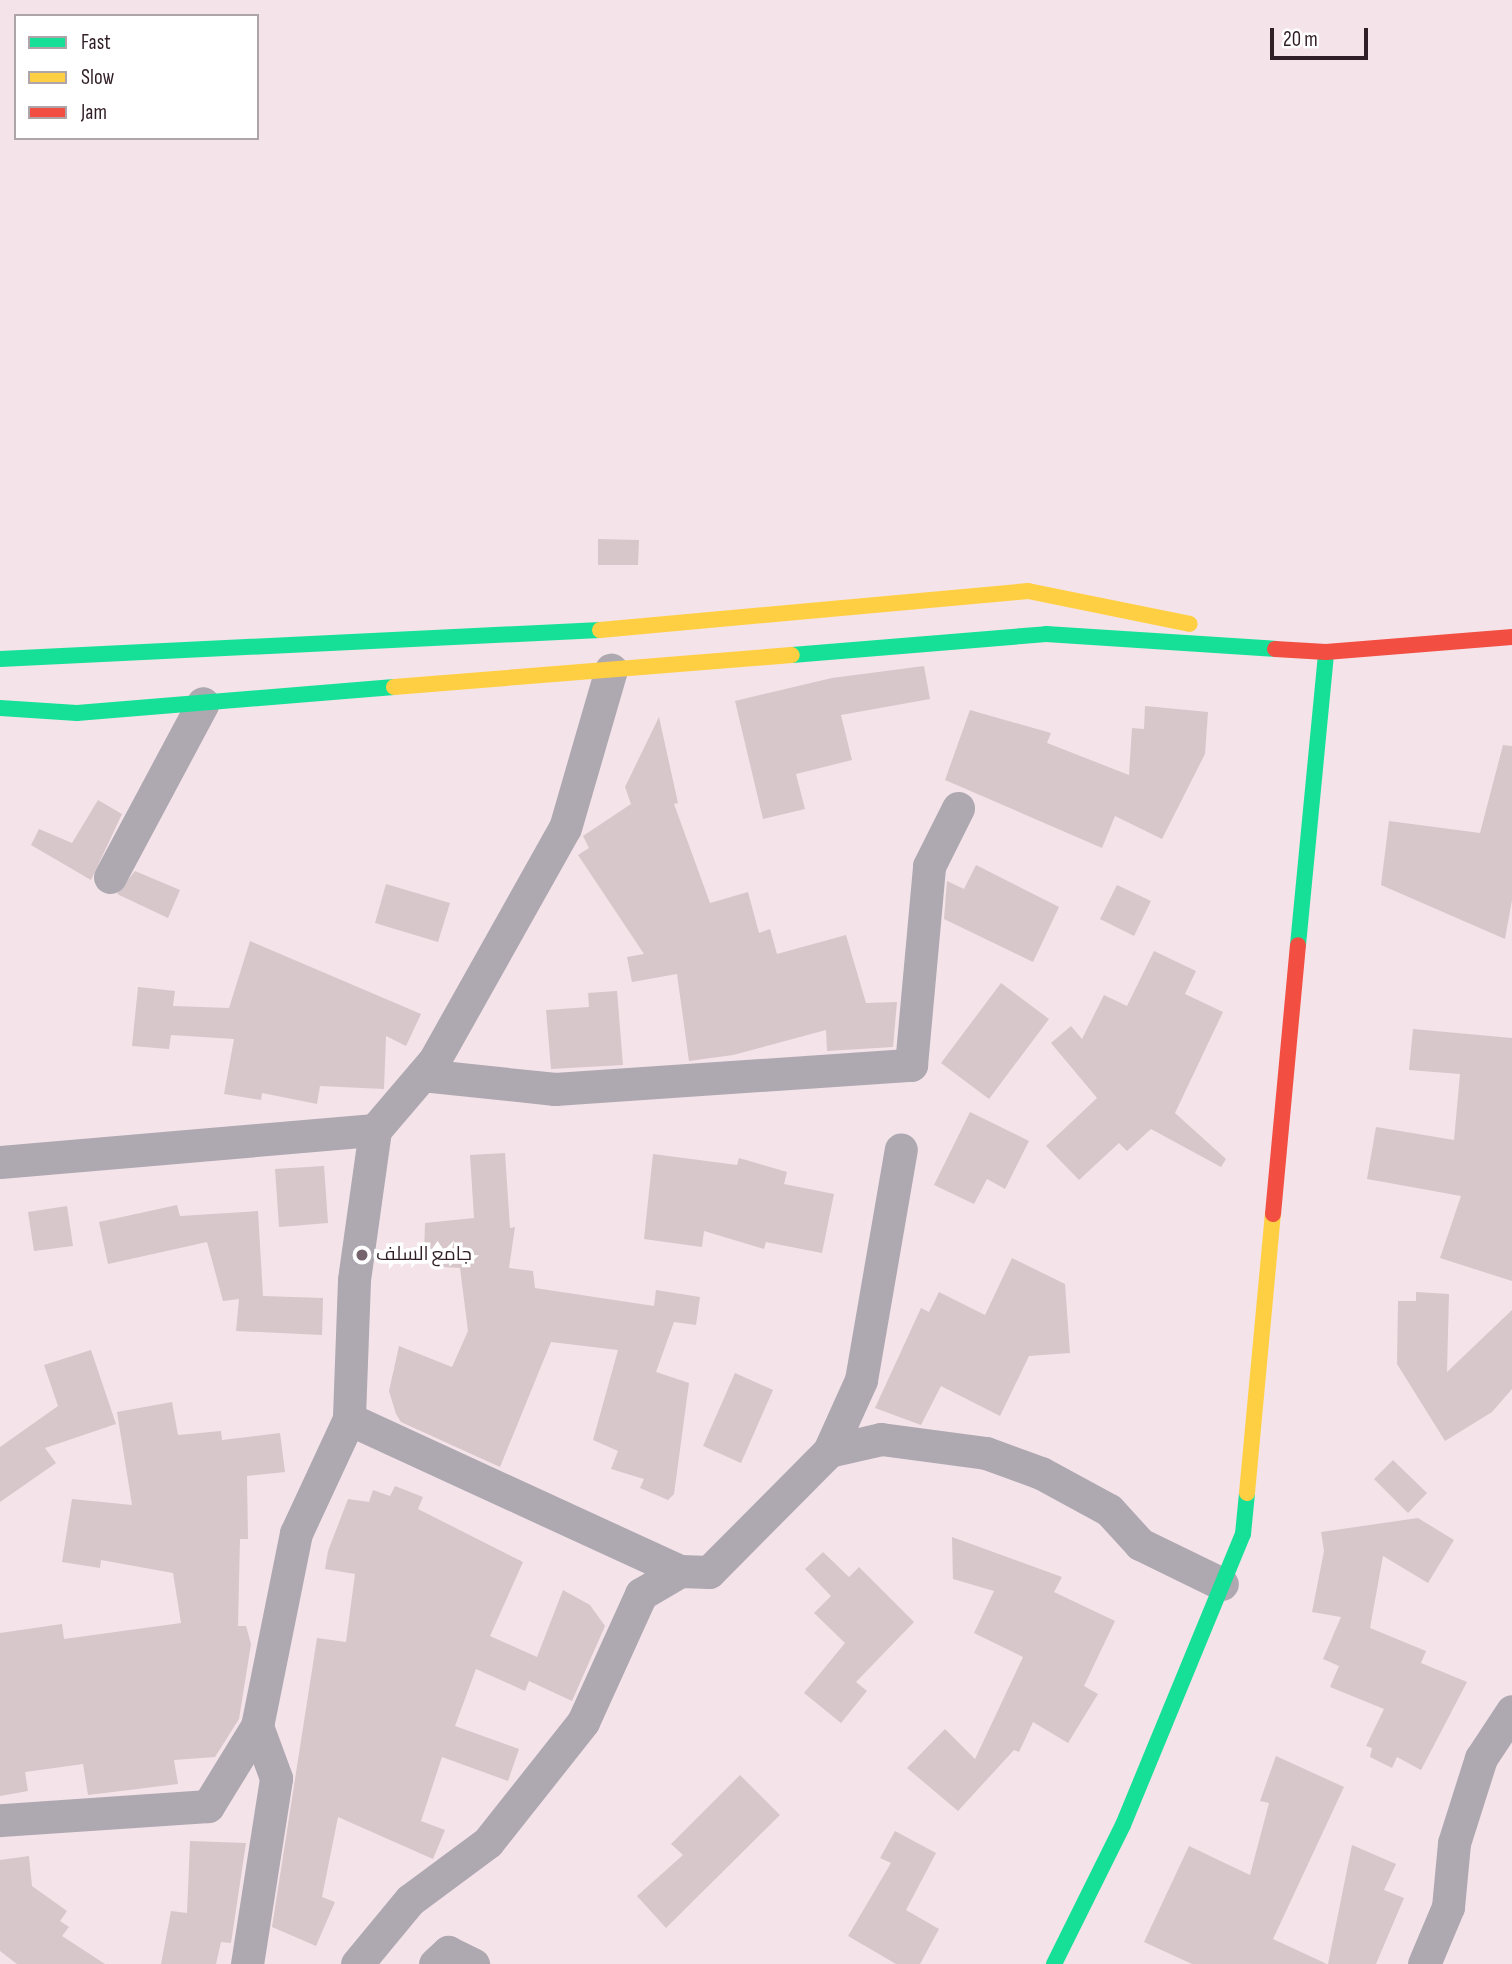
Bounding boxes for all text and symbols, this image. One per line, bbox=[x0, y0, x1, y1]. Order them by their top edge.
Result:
legend bbox=[14, 14, 259, 140]
scale bar bbox=[1274, 14, 1372, 58]
text: 20 m bbox=[1283, 27, 1318, 52]
text: Fast bbox=[81, 30, 111, 55]
text: Slow bbox=[81, 65, 114, 90]
text: Jam bbox=[81, 100, 107, 125]
place label: جامع السلف bbox=[376, 1244, 472, 1266]
marker: جامع السلف bbox=[354, 1247, 370, 1263]

